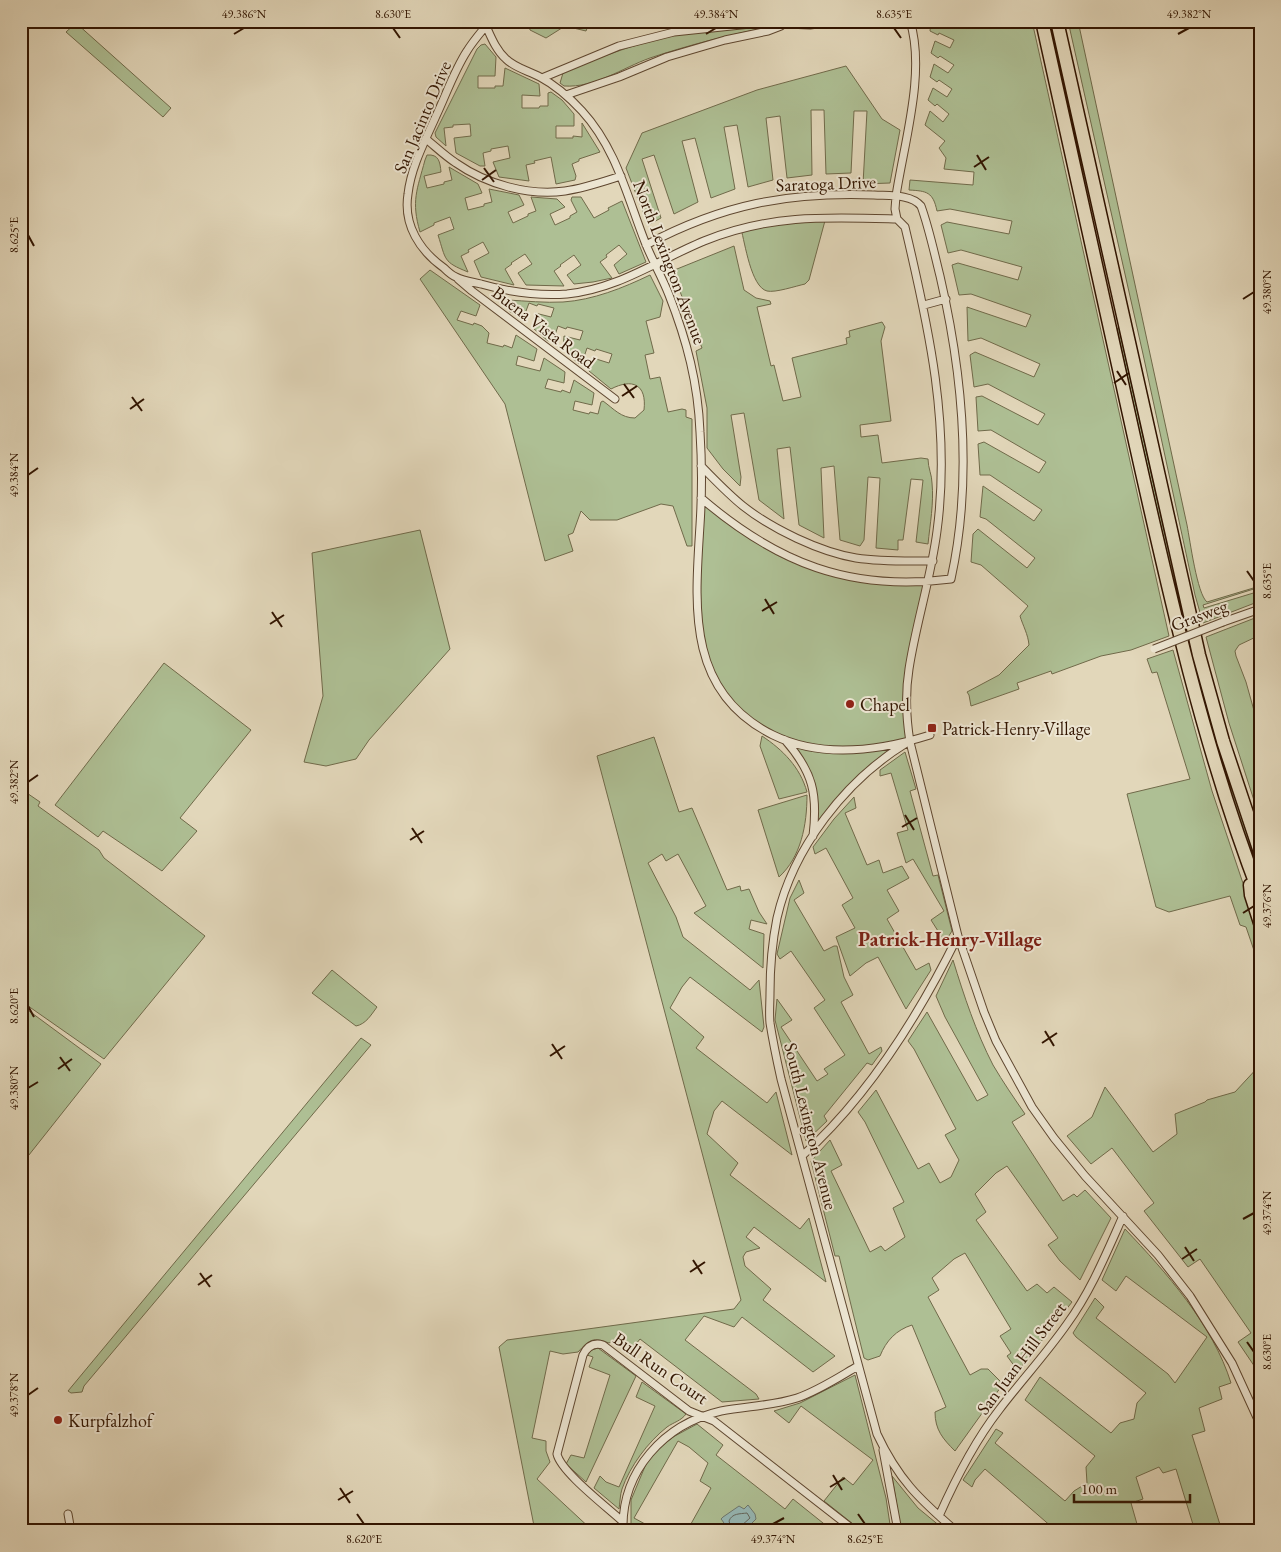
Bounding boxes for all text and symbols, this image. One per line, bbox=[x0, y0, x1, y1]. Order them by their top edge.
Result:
text: 49.386°N bbox=[222, 6, 267, 22]
text: 8.630°E bbox=[375, 6, 411, 22]
text: 49.384°N bbox=[694, 6, 739, 22]
text: 8.635°E bbox=[876, 6, 912, 22]
text: 49.382°N bbox=[1167, 6, 1212, 22]
street label: San Jacinto Drive bbox=[388, 57, 456, 177]
street label: Saratoga Drive bbox=[775, 170, 877, 196]
street label: North Lexington Avenue bbox=[628, 177, 712, 347]
text: 8.625°E bbox=[6, 217, 22, 253]
text: 49.380°N bbox=[1259, 269, 1275, 314]
street label: Buena Vista Road bbox=[488, 281, 601, 374]
text: 49.384°N bbox=[6, 452, 22, 497]
text: 8.635°E bbox=[1259, 563, 1275, 599]
street label: Grasweg bbox=[1167, 594, 1231, 636]
place label: Chapel bbox=[860, 693, 910, 716]
marker: Chapel bbox=[844, 698, 856, 710]
place label: Patrick-Henry-Village bbox=[942, 717, 1090, 740]
marker: Patrick-Henry-Village bbox=[926, 722, 938, 734]
text: 49.382°N bbox=[6, 759, 22, 804]
text: 49.376°N bbox=[1259, 883, 1275, 928]
district label: Patrick-Henry-Village bbox=[858, 926, 1042, 952]
text: 8.620°E bbox=[6, 988, 22, 1024]
street label: South Lexington Avenue bbox=[779, 1040, 843, 1212]
text: 49.380°N bbox=[6, 1065, 22, 1110]
text: 49.374°N bbox=[1259, 1190, 1275, 1235]
street label: San Juan Hill Street bbox=[971, 1297, 1071, 1419]
street label: Bull Run Court bbox=[609, 1327, 713, 1409]
text: 8.630°E bbox=[1259, 1334, 1275, 1370]
text: 49.378°N bbox=[6, 1372, 22, 1417]
place label: Kurpfalzhof bbox=[68, 1409, 155, 1432]
marker: Kurpfalzhof bbox=[52, 1414, 64, 1426]
scale bar bbox=[1074, 1472, 1190, 1504]
text: 100 m bbox=[1081, 1479, 1118, 1498]
text: 8.620°E bbox=[346, 1531, 382, 1547]
text: 49.374°N bbox=[751, 1531, 796, 1547]
text: 8.625°E bbox=[847, 1531, 883, 1547]

